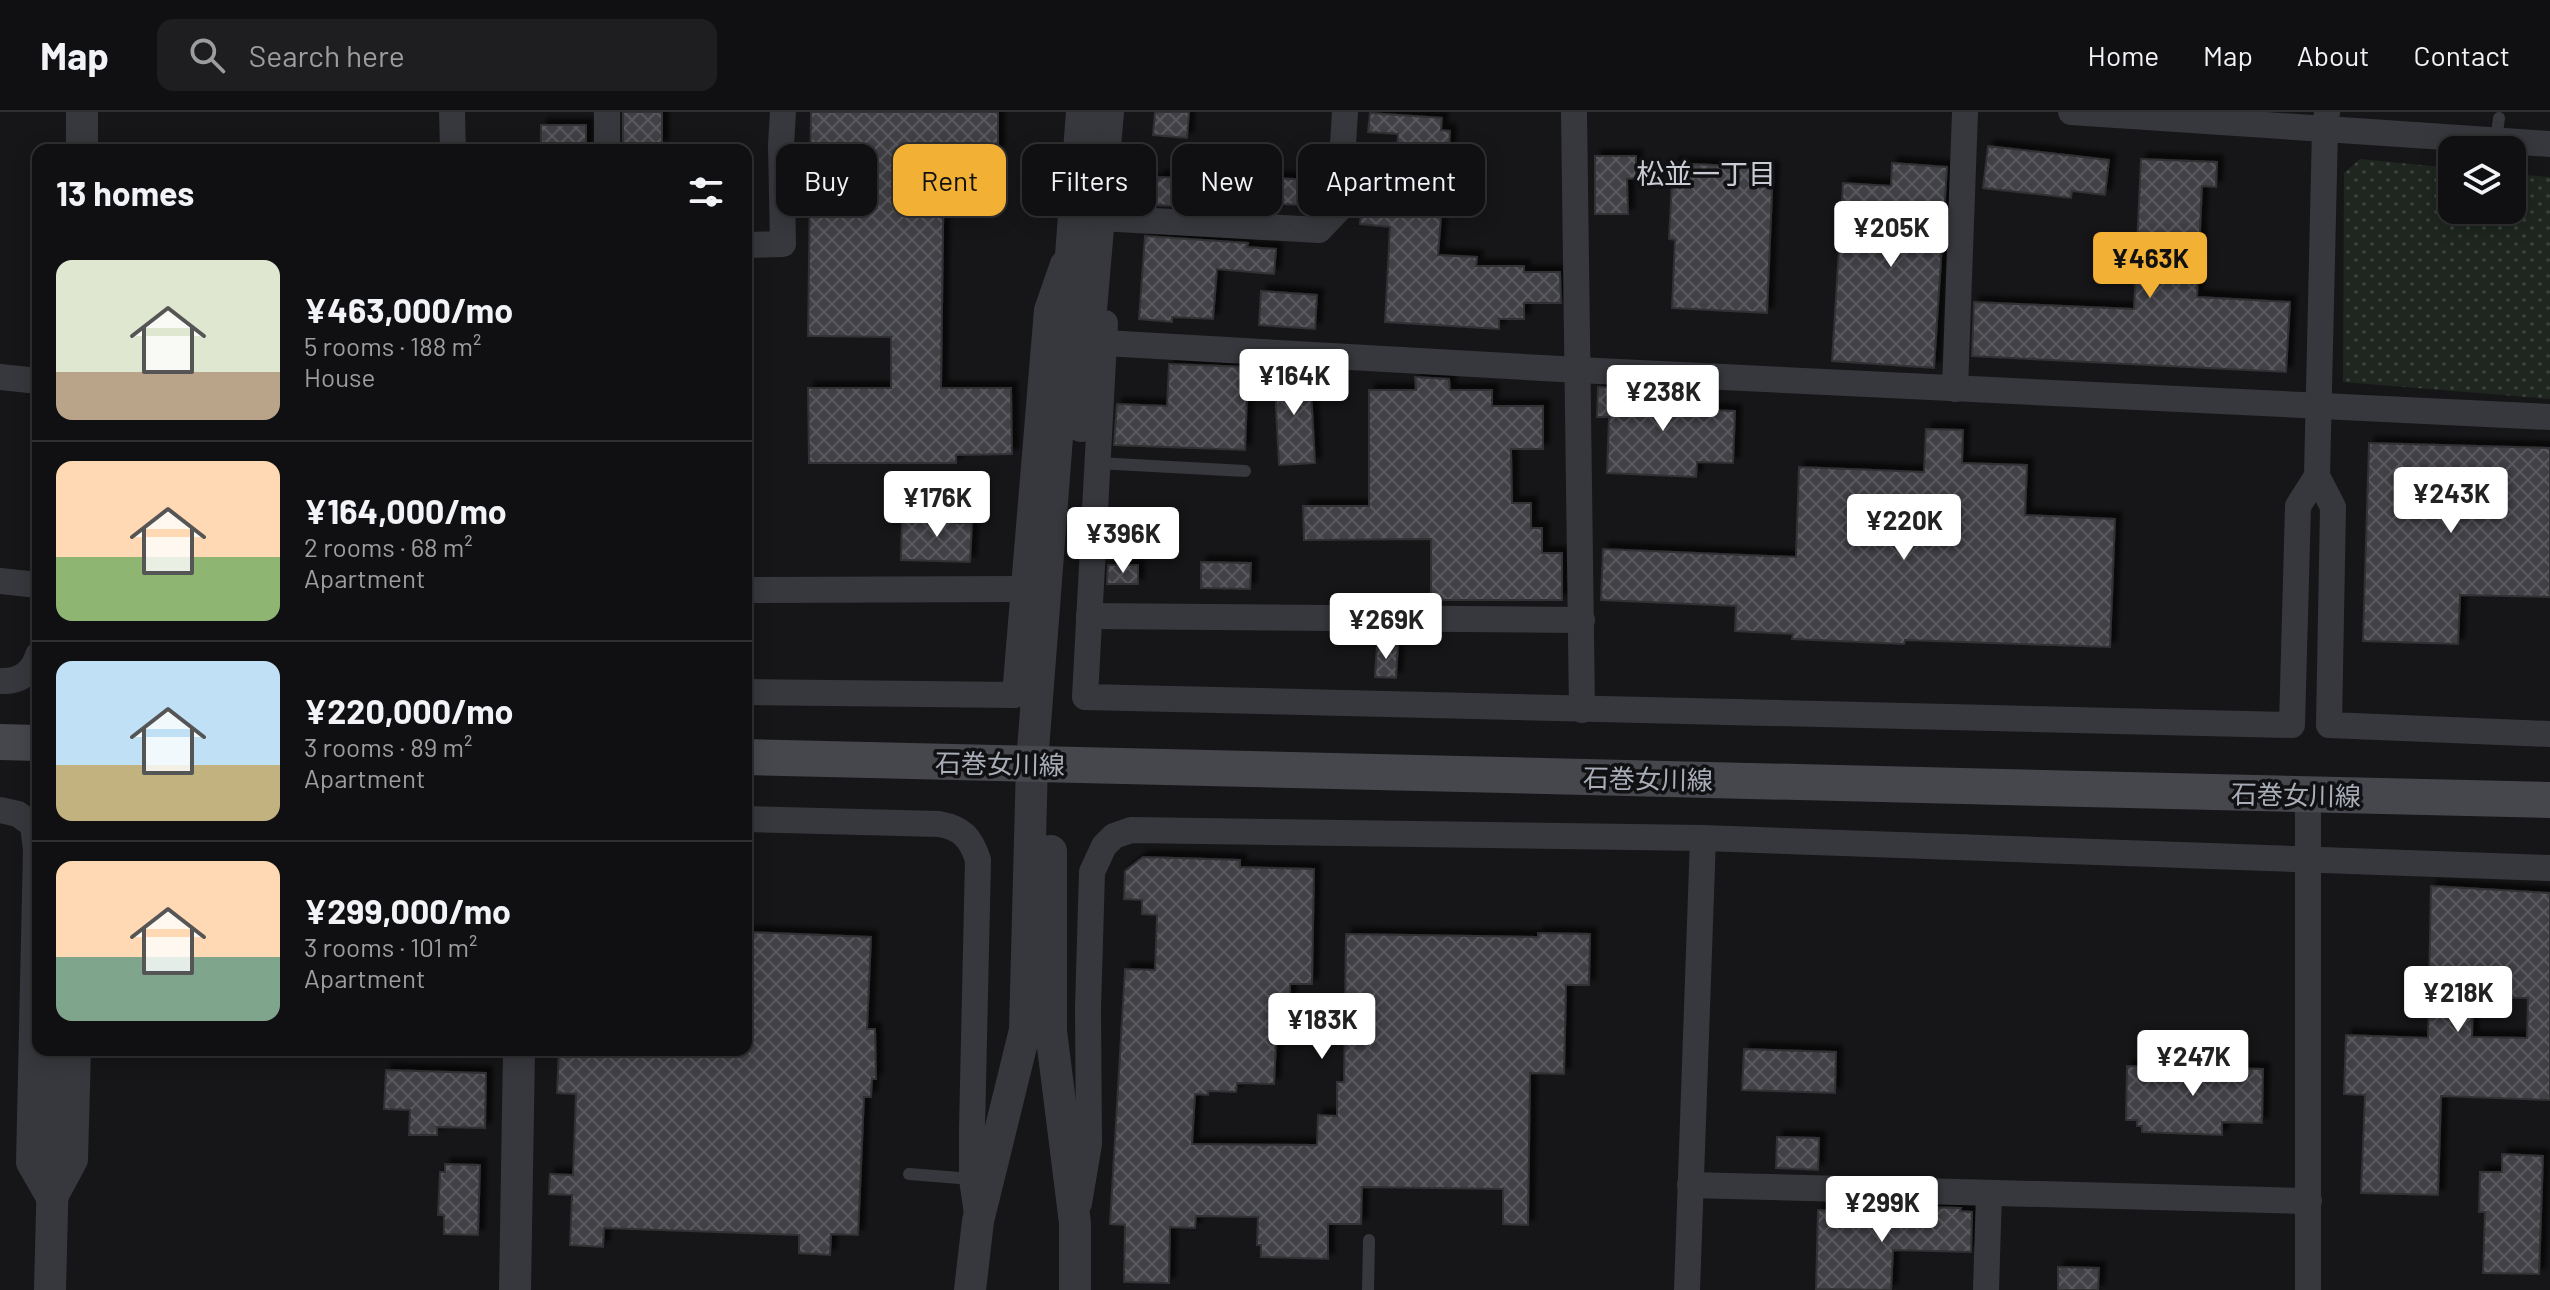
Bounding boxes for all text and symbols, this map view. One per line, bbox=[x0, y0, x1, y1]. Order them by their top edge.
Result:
search box bbox=[157, 19, 717, 91]
text: Map bbox=[40, 32, 109, 78]
icon: search bbox=[185, 33, 229, 77]
text: Search here bbox=[249, 37, 405, 73]
text: Home bbox=[2088, 38, 2159, 72]
text: Map bbox=[2203, 38, 2253, 72]
text: About bbox=[2297, 38, 2369, 72]
text: Contact bbox=[2413, 38, 2510, 72]
map controls bbox=[2438, 136, 2526, 224]
button: layers bbox=[2438, 136, 2526, 224]
chip: Buy bbox=[776, 144, 877, 216]
chip: Rent bbox=[893, 144, 1006, 216]
chip: Filters bbox=[1022, 144, 1156, 216]
chip: New bbox=[1172, 144, 1282, 216]
chip: Apartment bbox=[1298, 144, 1485, 216]
district label: 松並一丁目 bbox=[1636, 156, 1776, 190]
icon: filters bbox=[684, 170, 728, 214]
text: 13 homes bbox=[56, 172, 194, 213]
pin: ¥205K bbox=[1835, 201, 1947, 269]
text: ¥205K bbox=[1852, 211, 1930, 242]
pin: ¥463K bbox=[2094, 232, 2206, 300]
text: ¥463K bbox=[2111, 242, 2189, 273]
text: ¥463,000/mo bbox=[304, 289, 513, 330]
icon: home bbox=[120, 292, 216, 388]
text: 5 rooms · 188 m² bbox=[304, 330, 481, 361]
pin: ¥164K bbox=[1238, 349, 1350, 417]
text: ¥164K bbox=[1257, 359, 1331, 390]
text: House bbox=[304, 361, 375, 392]
pin: ¥238K bbox=[1607, 365, 1719, 433]
text: ¥238K bbox=[1625, 375, 1701, 406]
pin: ¥243K bbox=[2395, 467, 2507, 535]
pin: ¥176K bbox=[881, 471, 993, 539]
text: ¥243K bbox=[2412, 477, 2490, 508]
text: ¥176K bbox=[902, 481, 972, 512]
text: ¥164,000/mo bbox=[304, 490, 507, 531]
icon: home bbox=[120, 493, 216, 589]
pin: ¥220K bbox=[1848, 494, 1960, 562]
text: ¥220K bbox=[1865, 504, 1943, 535]
pin: ¥396K bbox=[1067, 507, 1179, 575]
text: ¥396K bbox=[1085, 517, 1161, 548]
text: 2 rooms · 68 m² bbox=[304, 531, 473, 562]
text: Apartment bbox=[304, 562, 425, 593]
pin: ¥269K bbox=[1330, 593, 1442, 661]
text: ¥269K bbox=[1348, 603, 1424, 634]
text: ¥220,000/mo bbox=[304, 690, 513, 731]
icon: home bbox=[120, 693, 216, 789]
text: 3 rooms · 89 m² bbox=[304, 731, 472, 762]
street label: 石巻女川線 bbox=[935, 746, 1065, 780]
street label: 石巻女川線 bbox=[1583, 761, 1713, 795]
text: Apartment bbox=[304, 762, 425, 793]
street label: 石巻女川線 bbox=[2231, 777, 2361, 811]
text: ¥299,000/mo bbox=[304, 890, 511, 931]
icon: home bbox=[120, 893, 216, 989]
text: 3 rooms · 101 m² bbox=[304, 931, 477, 962]
text: Apartment bbox=[304, 962, 425, 993]
pin: ¥218K bbox=[2402, 966, 2514, 1034]
text: ¥218K bbox=[2422, 976, 2494, 1007]
pin: ¥183K bbox=[1266, 993, 1378, 1061]
text: ¥183K bbox=[1286, 1003, 1358, 1034]
pin: ¥247K bbox=[2137, 1030, 2249, 1098]
text: ¥247K bbox=[2155, 1040, 2231, 1071]
pin: ¥299K bbox=[1826, 1176, 1938, 1244]
text: ¥299K bbox=[1844, 1186, 1920, 1217]

